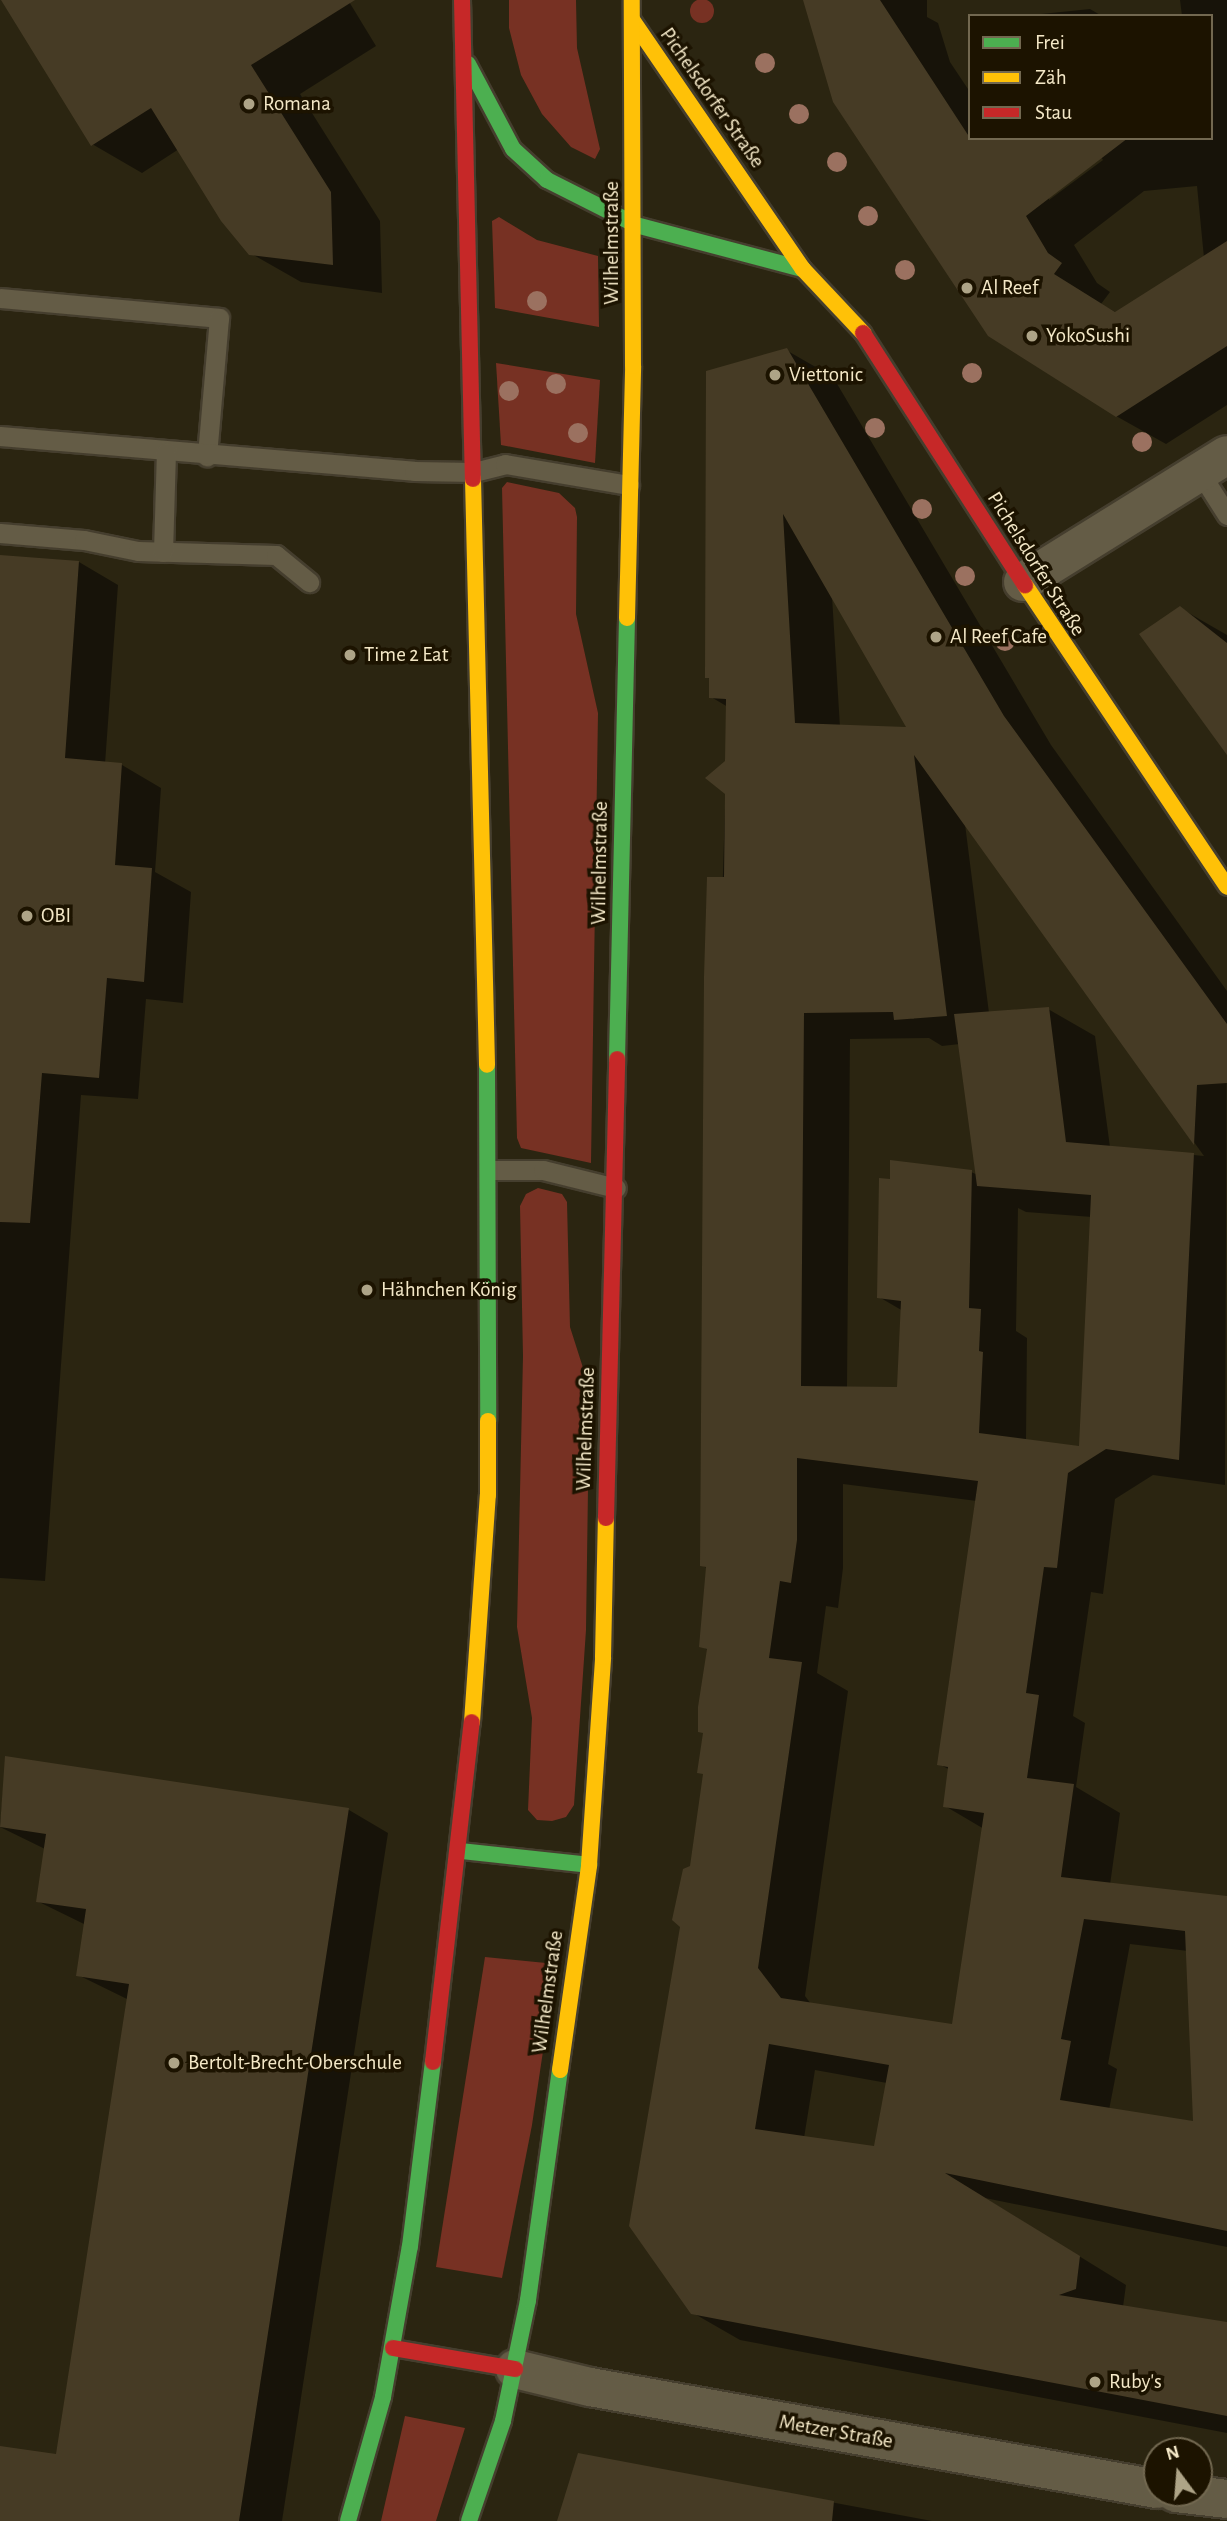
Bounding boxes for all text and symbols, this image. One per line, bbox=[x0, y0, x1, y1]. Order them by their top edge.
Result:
legend bbox=[968, 14, 1213, 140]
street label: Pichelsdorfer Straße bbox=[654, 23, 770, 173]
text: Frei bbox=[1035, 32, 1065, 53]
text: Zäh bbox=[1035, 67, 1067, 88]
place label: Romana bbox=[263, 91, 331, 117]
marker: Romana bbox=[241, 96, 257, 112]
text: Stau bbox=[1035, 102, 1072, 123]
street label: Wilhelmstraße bbox=[599, 181, 625, 305]
place label: Al Reef bbox=[981, 275, 1038, 301]
marker: Al Reef bbox=[959, 280, 975, 296]
place label: YokoSushi bbox=[1046, 323, 1130, 349]
marker: YokoSushi bbox=[1024, 328, 1040, 344]
place label: Viettonic bbox=[789, 362, 863, 388]
marker: Viettonic bbox=[767, 367, 783, 383]
street label: Pichelsdorfer Straße bbox=[981, 487, 1091, 641]
place label: Al Reef Cafe bbox=[950, 624, 1047, 650]
marker: Al Reef Cafe bbox=[928, 629, 944, 645]
place label: Time 2 Eat bbox=[364, 642, 448, 668]
marker: Time 2 Eat bbox=[342, 647, 358, 663]
street label: Wilhelmstraße bbox=[586, 801, 614, 925]
place label: OBI bbox=[41, 903, 71, 929]
marker: OBI bbox=[19, 908, 35, 924]
place label: Hähnchen König bbox=[381, 1277, 516, 1303]
marker: Hähnchen König bbox=[359, 1282, 375, 1298]
street label: Wilhelmstraße bbox=[571, 1367, 601, 1491]
street label: Wilhelmstraße bbox=[527, 1929, 569, 2055]
place label: Bertolt-Brecht-Oberschule bbox=[188, 2050, 402, 2076]
marker: Bertolt-Brecht-Oberschule bbox=[166, 2055, 182, 2071]
place label: Ruby's bbox=[1109, 2369, 1162, 2395]
marker: Ruby's bbox=[1087, 2374, 1103, 2390]
street label: Metzer Straße bbox=[777, 2410, 895, 2454]
north arrow bbox=[1143, 2437, 1213, 2507]
text: N bbox=[1164, 2442, 1182, 2464]

